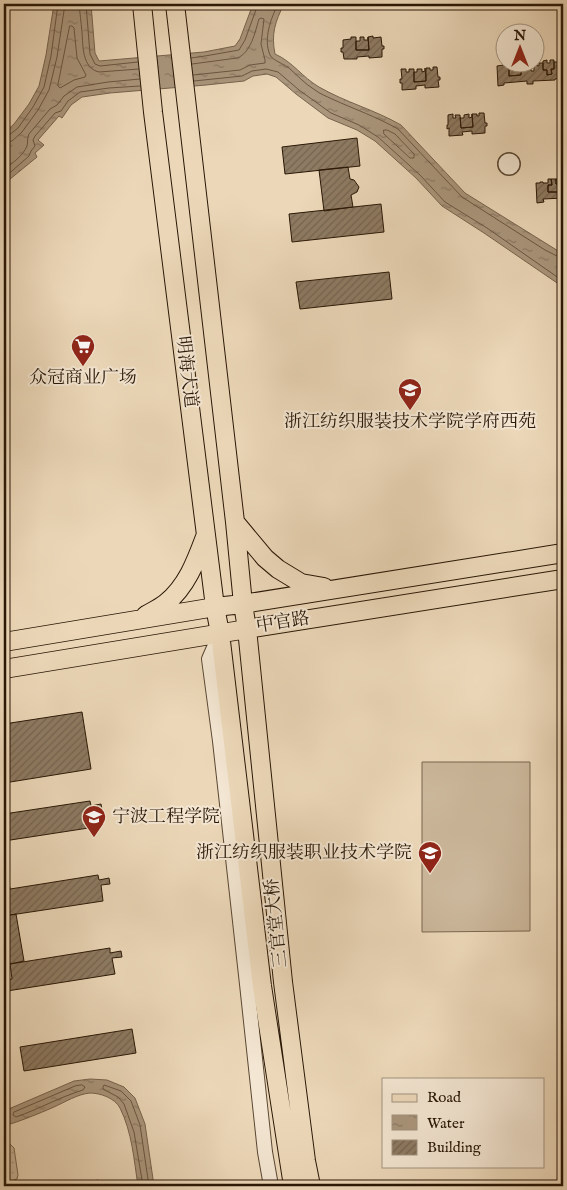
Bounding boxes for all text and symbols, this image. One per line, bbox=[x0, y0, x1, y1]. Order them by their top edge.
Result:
north arrow bbox=[494, 22, 544, 72]
text: N bbox=[513, 27, 526, 45]
supermarket icon: 众冠商业广场 bbox=[70, 333, 96, 367]
street label: 明海大道 bbox=[170, 335, 202, 409]
place label: 众冠商业广场 bbox=[29, 367, 137, 390]
school or university icon: 浙江纺织服装技术学院学府西苑 bbox=[397, 377, 423, 411]
place label: 浙江纺织服装技术学院学府西苑 bbox=[284, 411, 536, 434]
street label: 中官路 bbox=[255, 607, 311, 639]
school or university icon: 宁波工程学院 bbox=[81, 804, 107, 838]
place label: 宁波工程学院 bbox=[112, 806, 220, 829]
school or university icon: 浙江纺织服装职业技术学院 bbox=[417, 840, 443, 874]
place label: 浙江纺织服装职业技术学院 bbox=[196, 842, 412, 865]
street label: 三官堂大桥 bbox=[261, 877, 293, 969]
legend bbox=[382, 1078, 544, 1168]
text: Road bbox=[427, 1088, 462, 1107]
text: Water bbox=[427, 1114, 465, 1133]
text: Building bbox=[427, 1138, 482, 1157]

